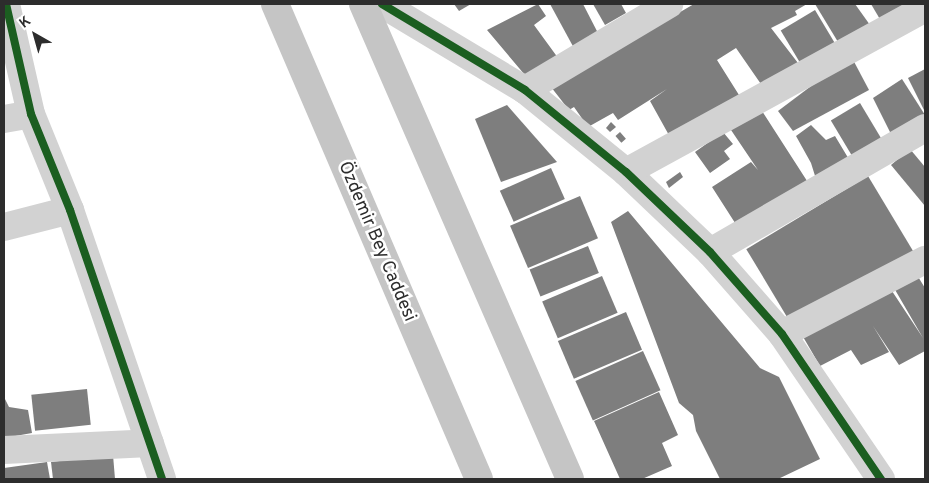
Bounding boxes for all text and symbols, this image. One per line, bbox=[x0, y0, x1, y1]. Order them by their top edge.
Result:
north arrow bbox=[10, 10, 60, 60]
text: K bbox=[16, 13, 35, 33]
street label: Özdemir Bey Caddesi bbox=[332, 159, 420, 325]

